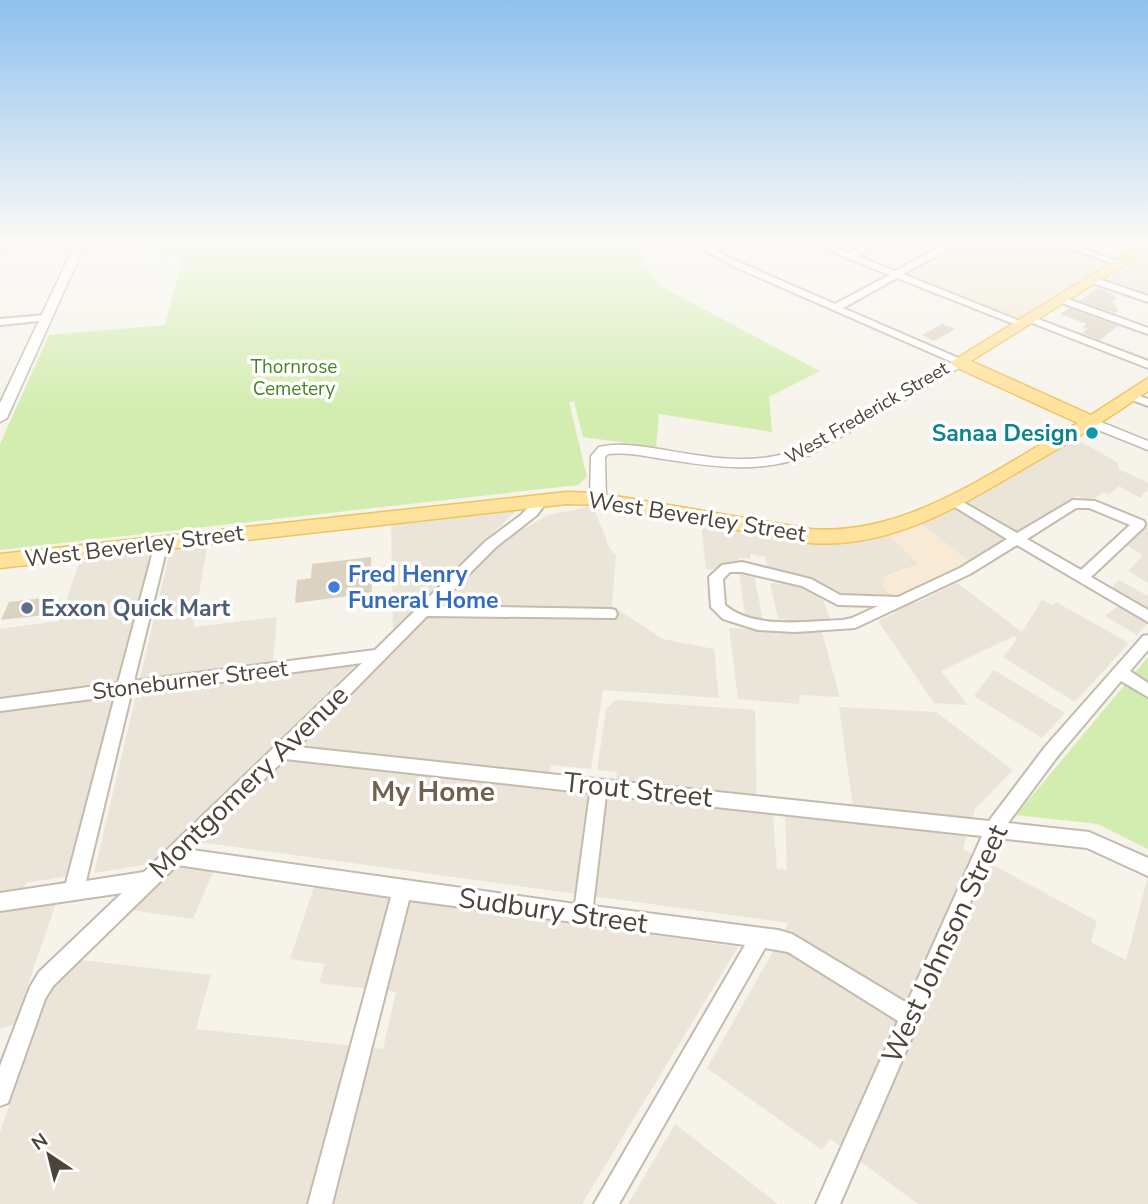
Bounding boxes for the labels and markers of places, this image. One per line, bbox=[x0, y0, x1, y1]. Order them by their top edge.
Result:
place label: Sanaa Design bbox=[932, 418, 1078, 449]
marker: Sanaa Design bbox=[1084, 425, 1100, 441]
place label: Fred Henry Funeral Home bbox=[348, 559, 499, 616]
marker: Fred Henry Funeral Home bbox=[326, 579, 342, 595]
place label: Exxon Quick Mart bbox=[41, 593, 230, 624]
marker: Exxon Quick Mart bbox=[19, 600, 35, 616]

